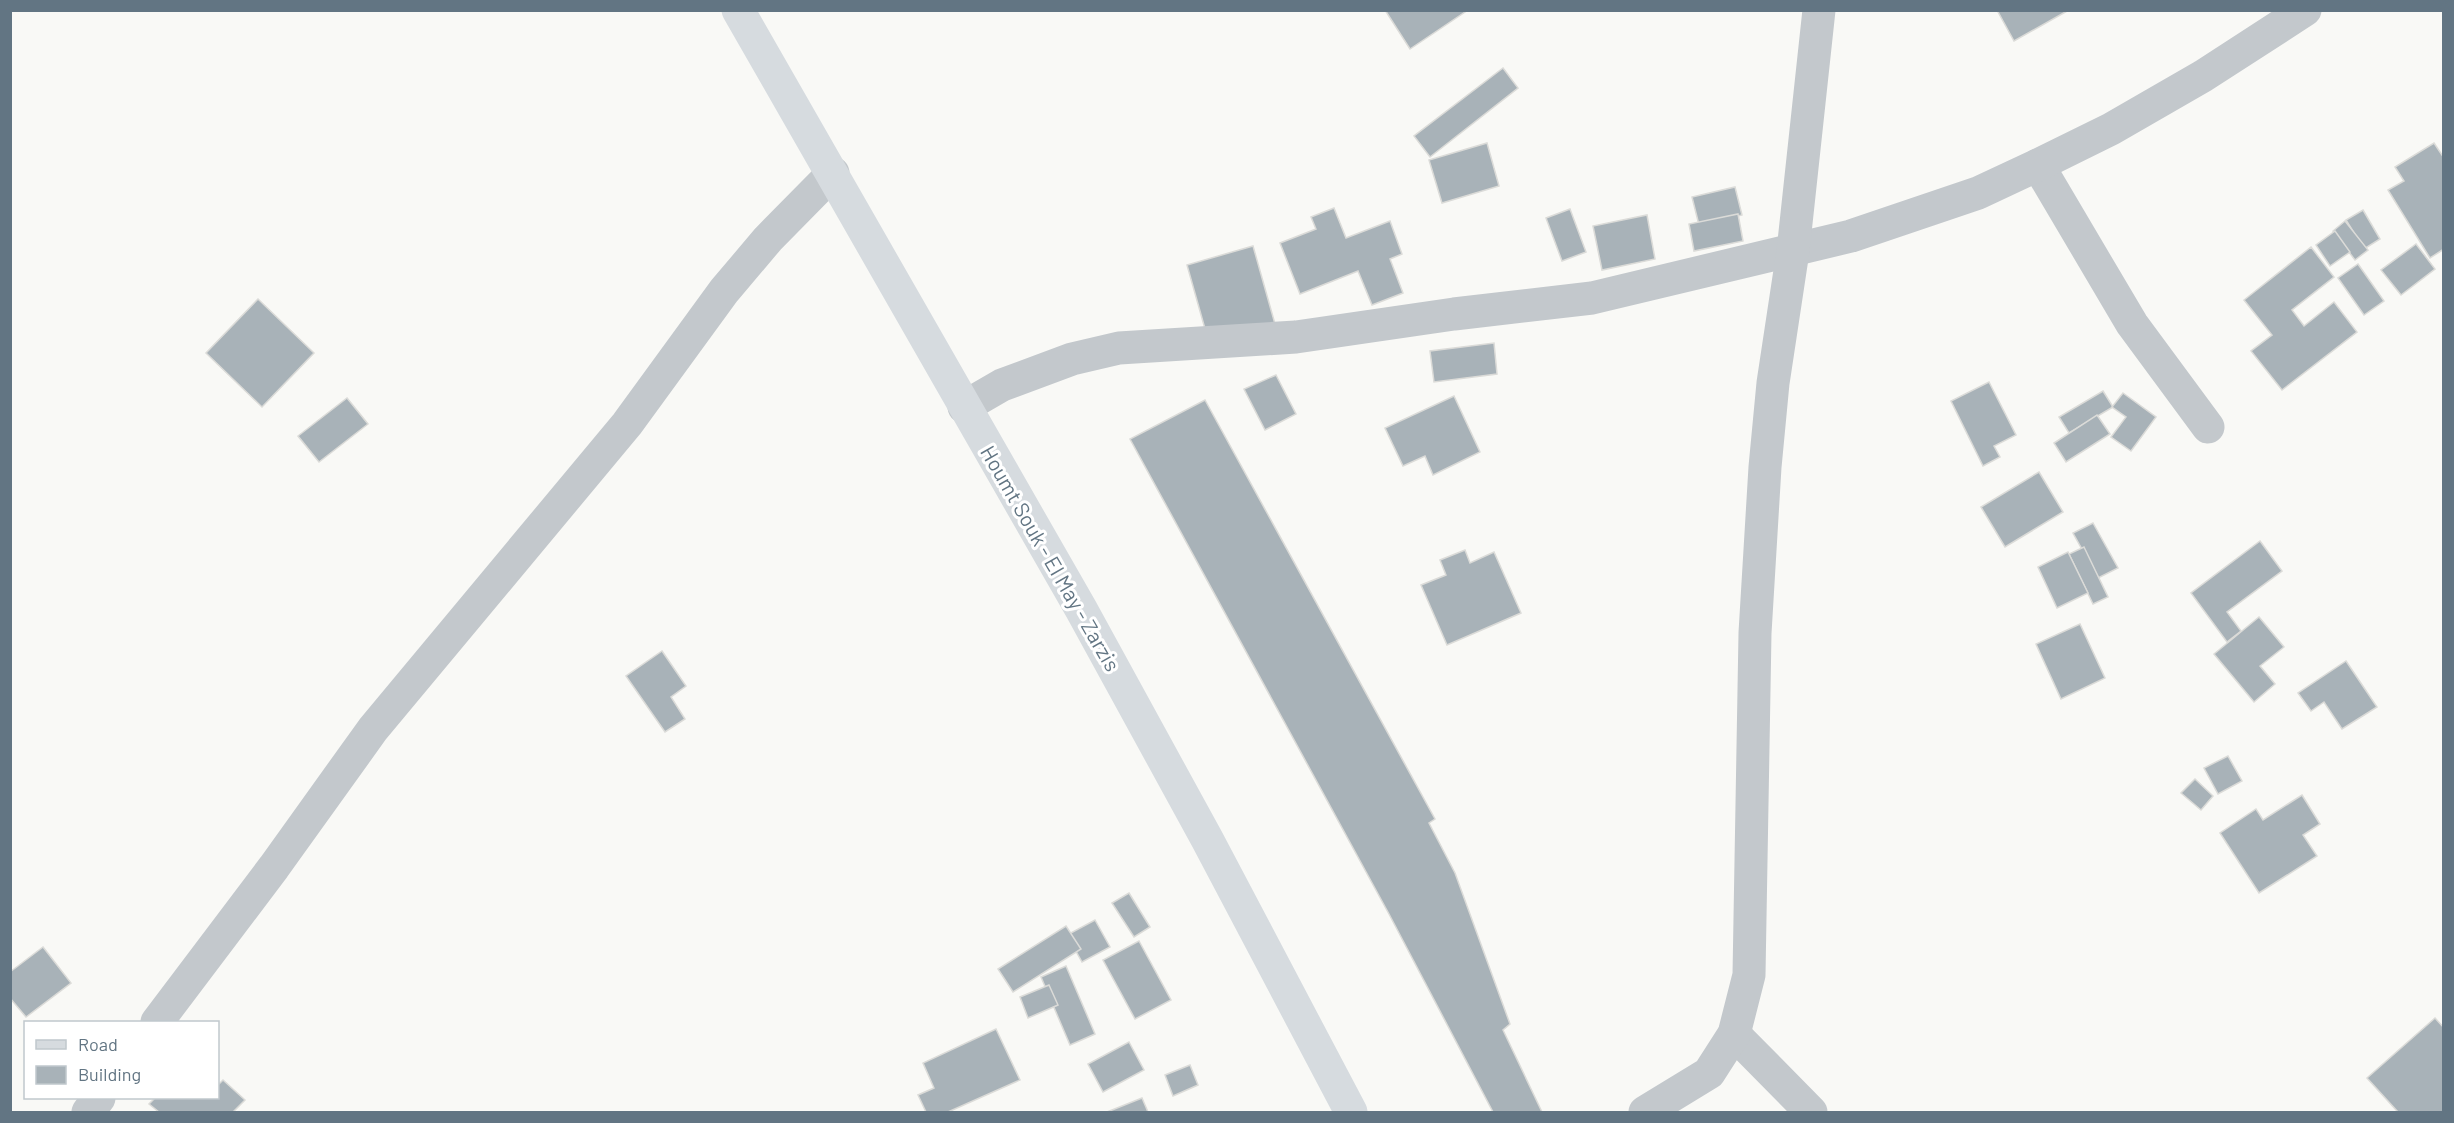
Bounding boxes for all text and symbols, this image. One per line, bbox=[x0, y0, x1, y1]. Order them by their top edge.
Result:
street label: Houmt Souk - El May - Zarzis bbox=[976, 441, 1126, 675]
legend bbox=[24, 1021, 219, 1099]
text: Road bbox=[78, 1033, 118, 1055]
text: Building bbox=[78, 1063, 141, 1085]

